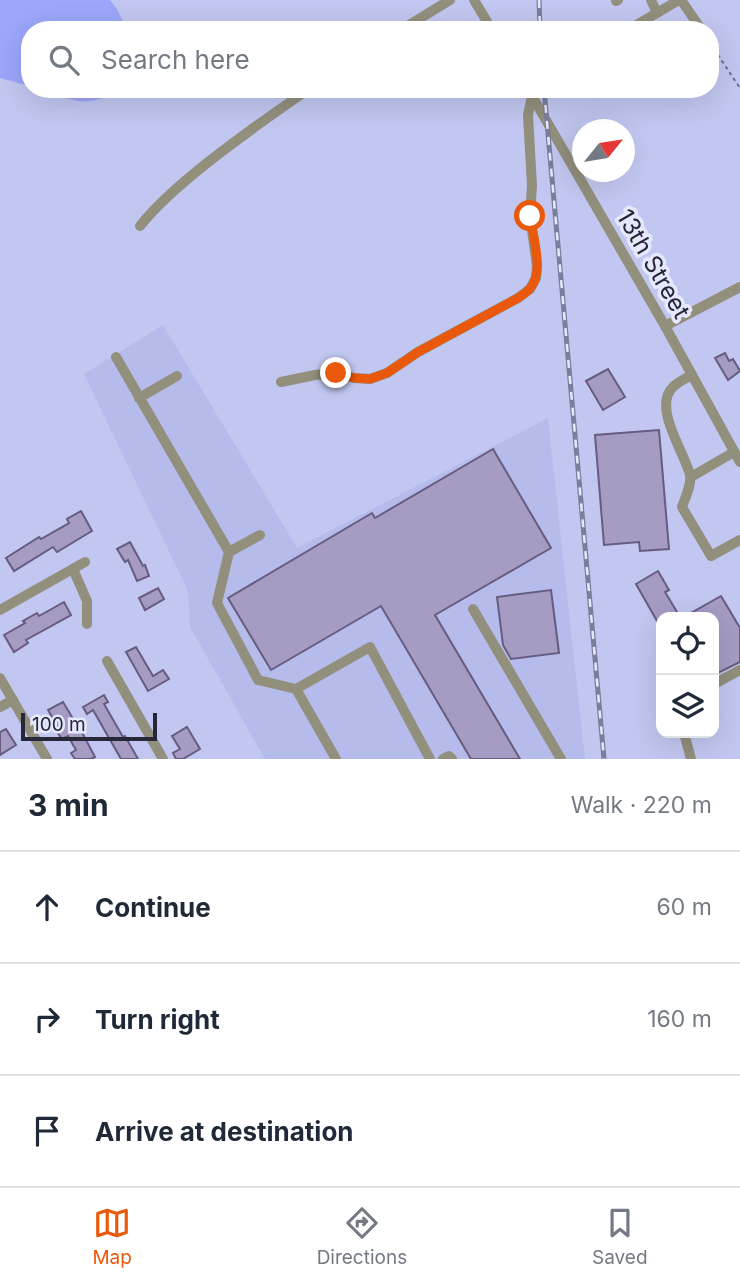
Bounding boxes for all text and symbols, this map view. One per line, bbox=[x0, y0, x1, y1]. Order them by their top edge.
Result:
search box bbox=[21, 21, 719, 98]
icon: search bbox=[45, 41, 83, 79]
text: Search here bbox=[101, 44, 250, 75]
north arrow bbox=[572, 119, 635, 182]
route start bbox=[514, 200, 545, 231]
street label: 13th Street bbox=[611, 204, 696, 324]
route end bbox=[320, 357, 351, 388]
map controls bbox=[656, 612, 719, 738]
button: locate bbox=[656, 612, 719, 675]
button: layers bbox=[656, 675, 719, 738]
scale bar bbox=[21, 710, 158, 742]
text: 100 m bbox=[32, 713, 86, 736]
text: 3 min bbox=[28, 787, 109, 823]
text: Walk · 220 m bbox=[571, 791, 712, 819]
icon: ahead bbox=[28, 888, 66, 926]
text: Continue bbox=[95, 892, 211, 923]
text: 60 m bbox=[657, 893, 712, 921]
icon: right bbox=[28, 1000, 66, 1038]
text: Turn right bbox=[95, 1004, 220, 1035]
text: 160 m bbox=[647, 1005, 712, 1033]
icon: arrive bbox=[28, 1112, 66, 1150]
text: Arrive at destination bbox=[95, 1116, 354, 1147]
tab: Map bbox=[92, 1204, 132, 1269]
tab: Directions bbox=[317, 1204, 407, 1269]
tab: Saved bbox=[592, 1204, 648, 1269]

